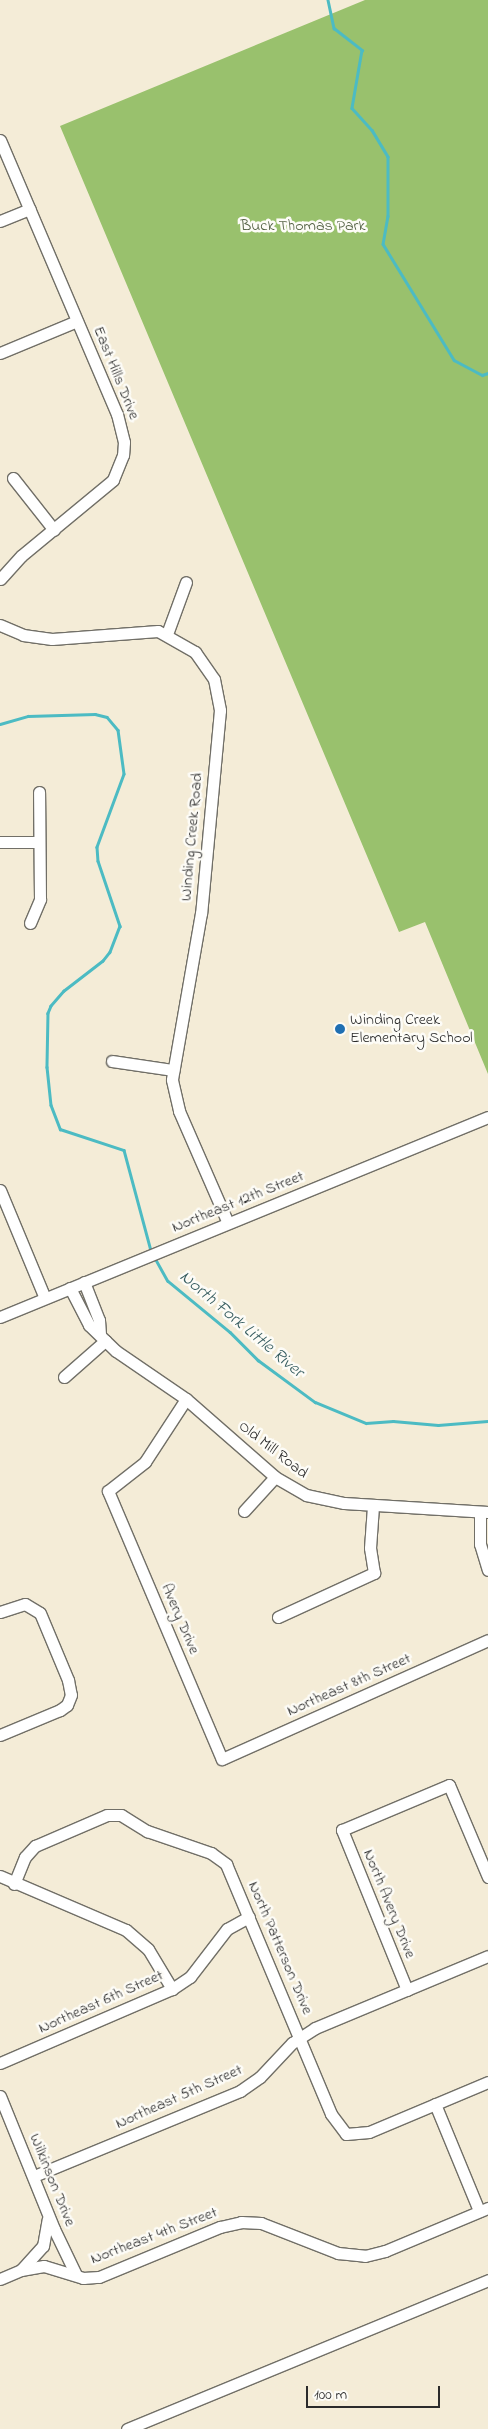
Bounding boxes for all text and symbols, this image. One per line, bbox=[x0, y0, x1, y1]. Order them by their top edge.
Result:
park label: Buck Thomas Park bbox=[240, 216, 366, 236]
street label: East Hills Drive bbox=[89, 324, 143, 422]
street label: Winding Creek Road bbox=[177, 772, 207, 902]
place label: Winding Creek Elementary School bbox=[350, 1010, 473, 1048]
marker: Winding Creek Elementary School bbox=[334, 1023, 346, 1035]
street label: Northeast 12th Street bbox=[169, 1167, 307, 1237]
water label: North Fork Little River bbox=[175, 1267, 307, 1383]
street label: Old Mill Road bbox=[234, 1417, 312, 1483]
street label: Avery Drive bbox=[157, 1581, 203, 1657]
street label: Northeast 8th Street bbox=[284, 1649, 414, 1721]
street label: North Avery Drive bbox=[358, 1847, 420, 1961]
street label: North Patterson Drive bbox=[243, 1879, 317, 2017]
street label: Northeast 6th Street bbox=[36, 1966, 166, 2038]
street label: Northeast 5th Street bbox=[113, 2060, 245, 2134]
street label: Wilkinson Drive bbox=[25, 2131, 79, 2229]
street label: Northeast 4th Street bbox=[88, 2203, 220, 2269]
scale bar bbox=[308, 2376, 442, 2408]
text: 100 m bbox=[314, 2384, 347, 2406]

